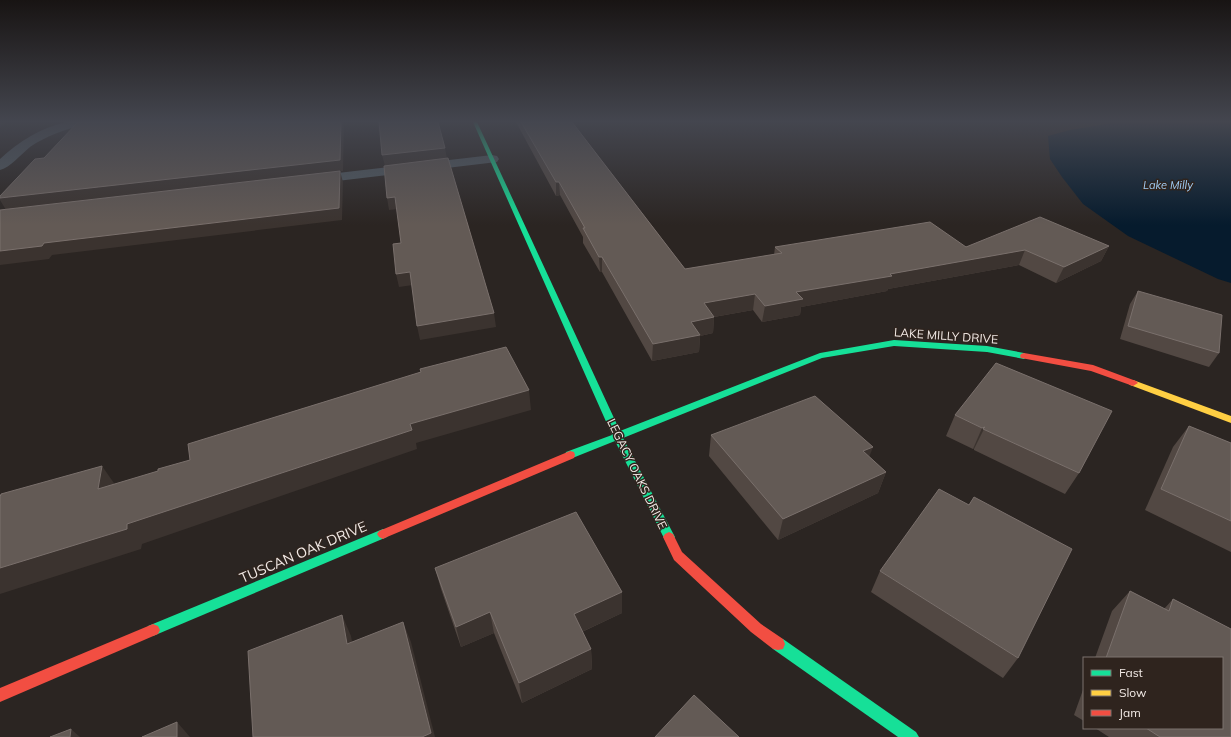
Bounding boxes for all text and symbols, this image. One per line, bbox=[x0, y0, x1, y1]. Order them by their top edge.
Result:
water label: Lake Milly bbox=[1143, 178, 1194, 192]
street label: LAKE MILLY DRIVE bbox=[894, 324, 999, 347]
street label: LEGACY OAKS DRIVE bbox=[604, 416, 671, 531]
street label: TUSCAN OAK DRIVE bbox=[237, 517, 369, 587]
legend bbox=[1083, 657, 1223, 729]
text: Fast bbox=[1119, 665, 1143, 680]
text: Slow bbox=[1119, 685, 1147, 700]
text: Jam bbox=[1119, 705, 1141, 720]

